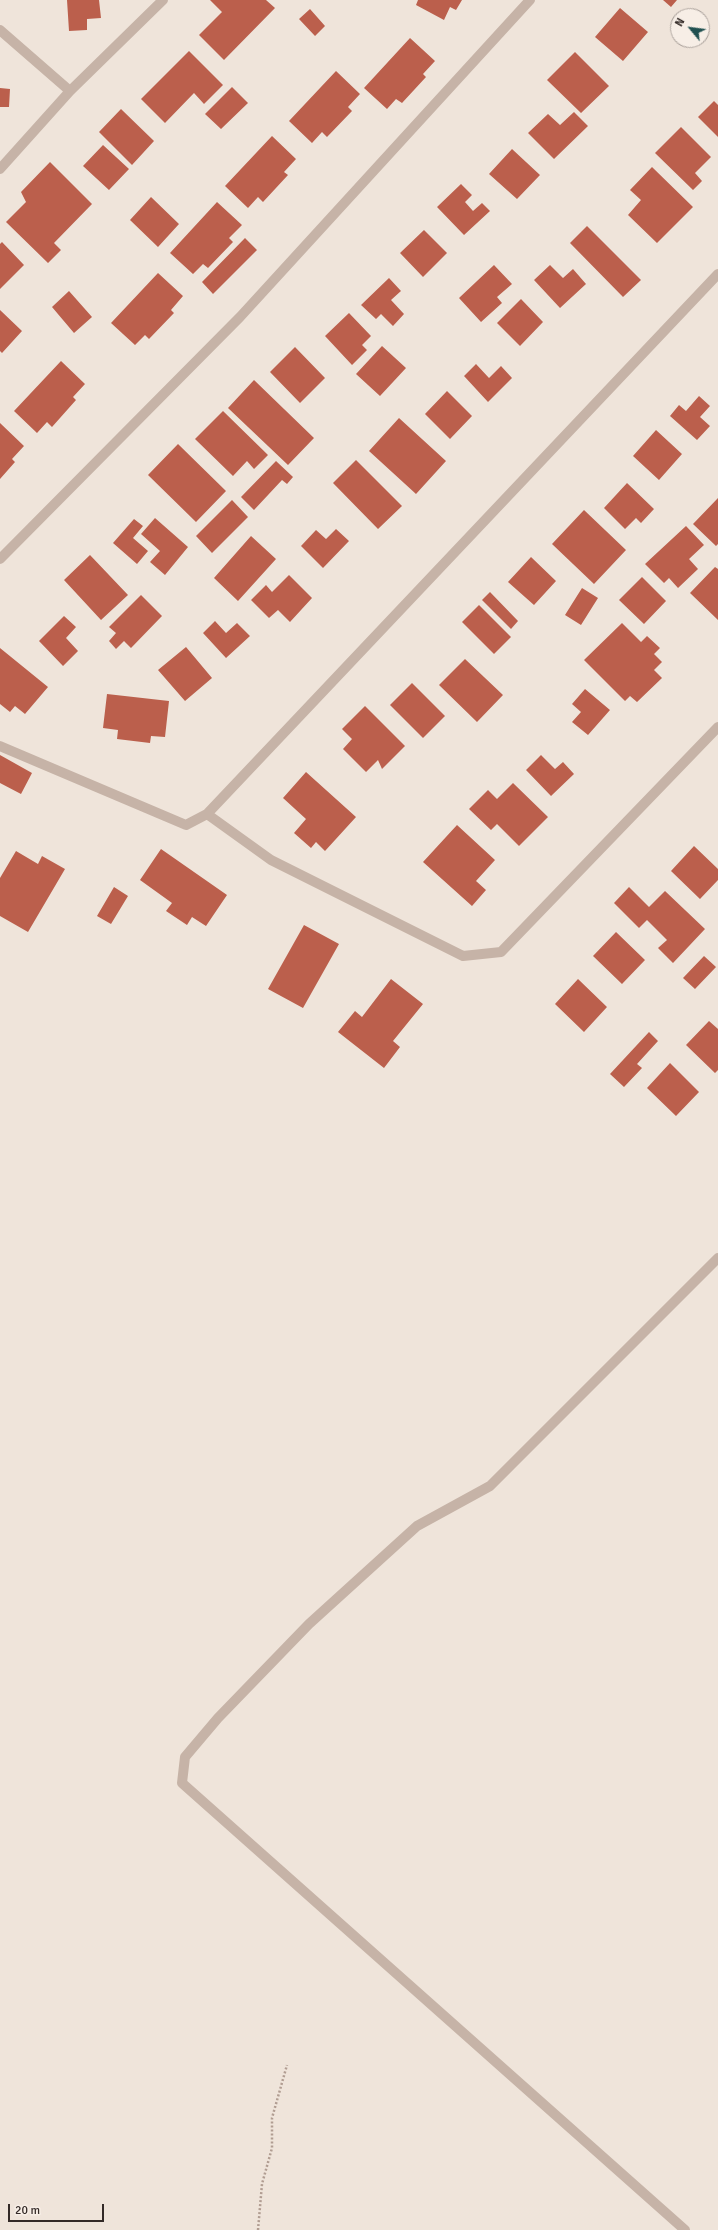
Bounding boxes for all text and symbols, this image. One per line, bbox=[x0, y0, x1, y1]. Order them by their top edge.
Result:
north arrow bbox=[670, 8, 710, 48]
text: N bbox=[672, 16, 687, 29]
scale bar bbox=[10, 2196, 106, 2222]
text: 20 m bbox=[15, 2203, 40, 2218]

